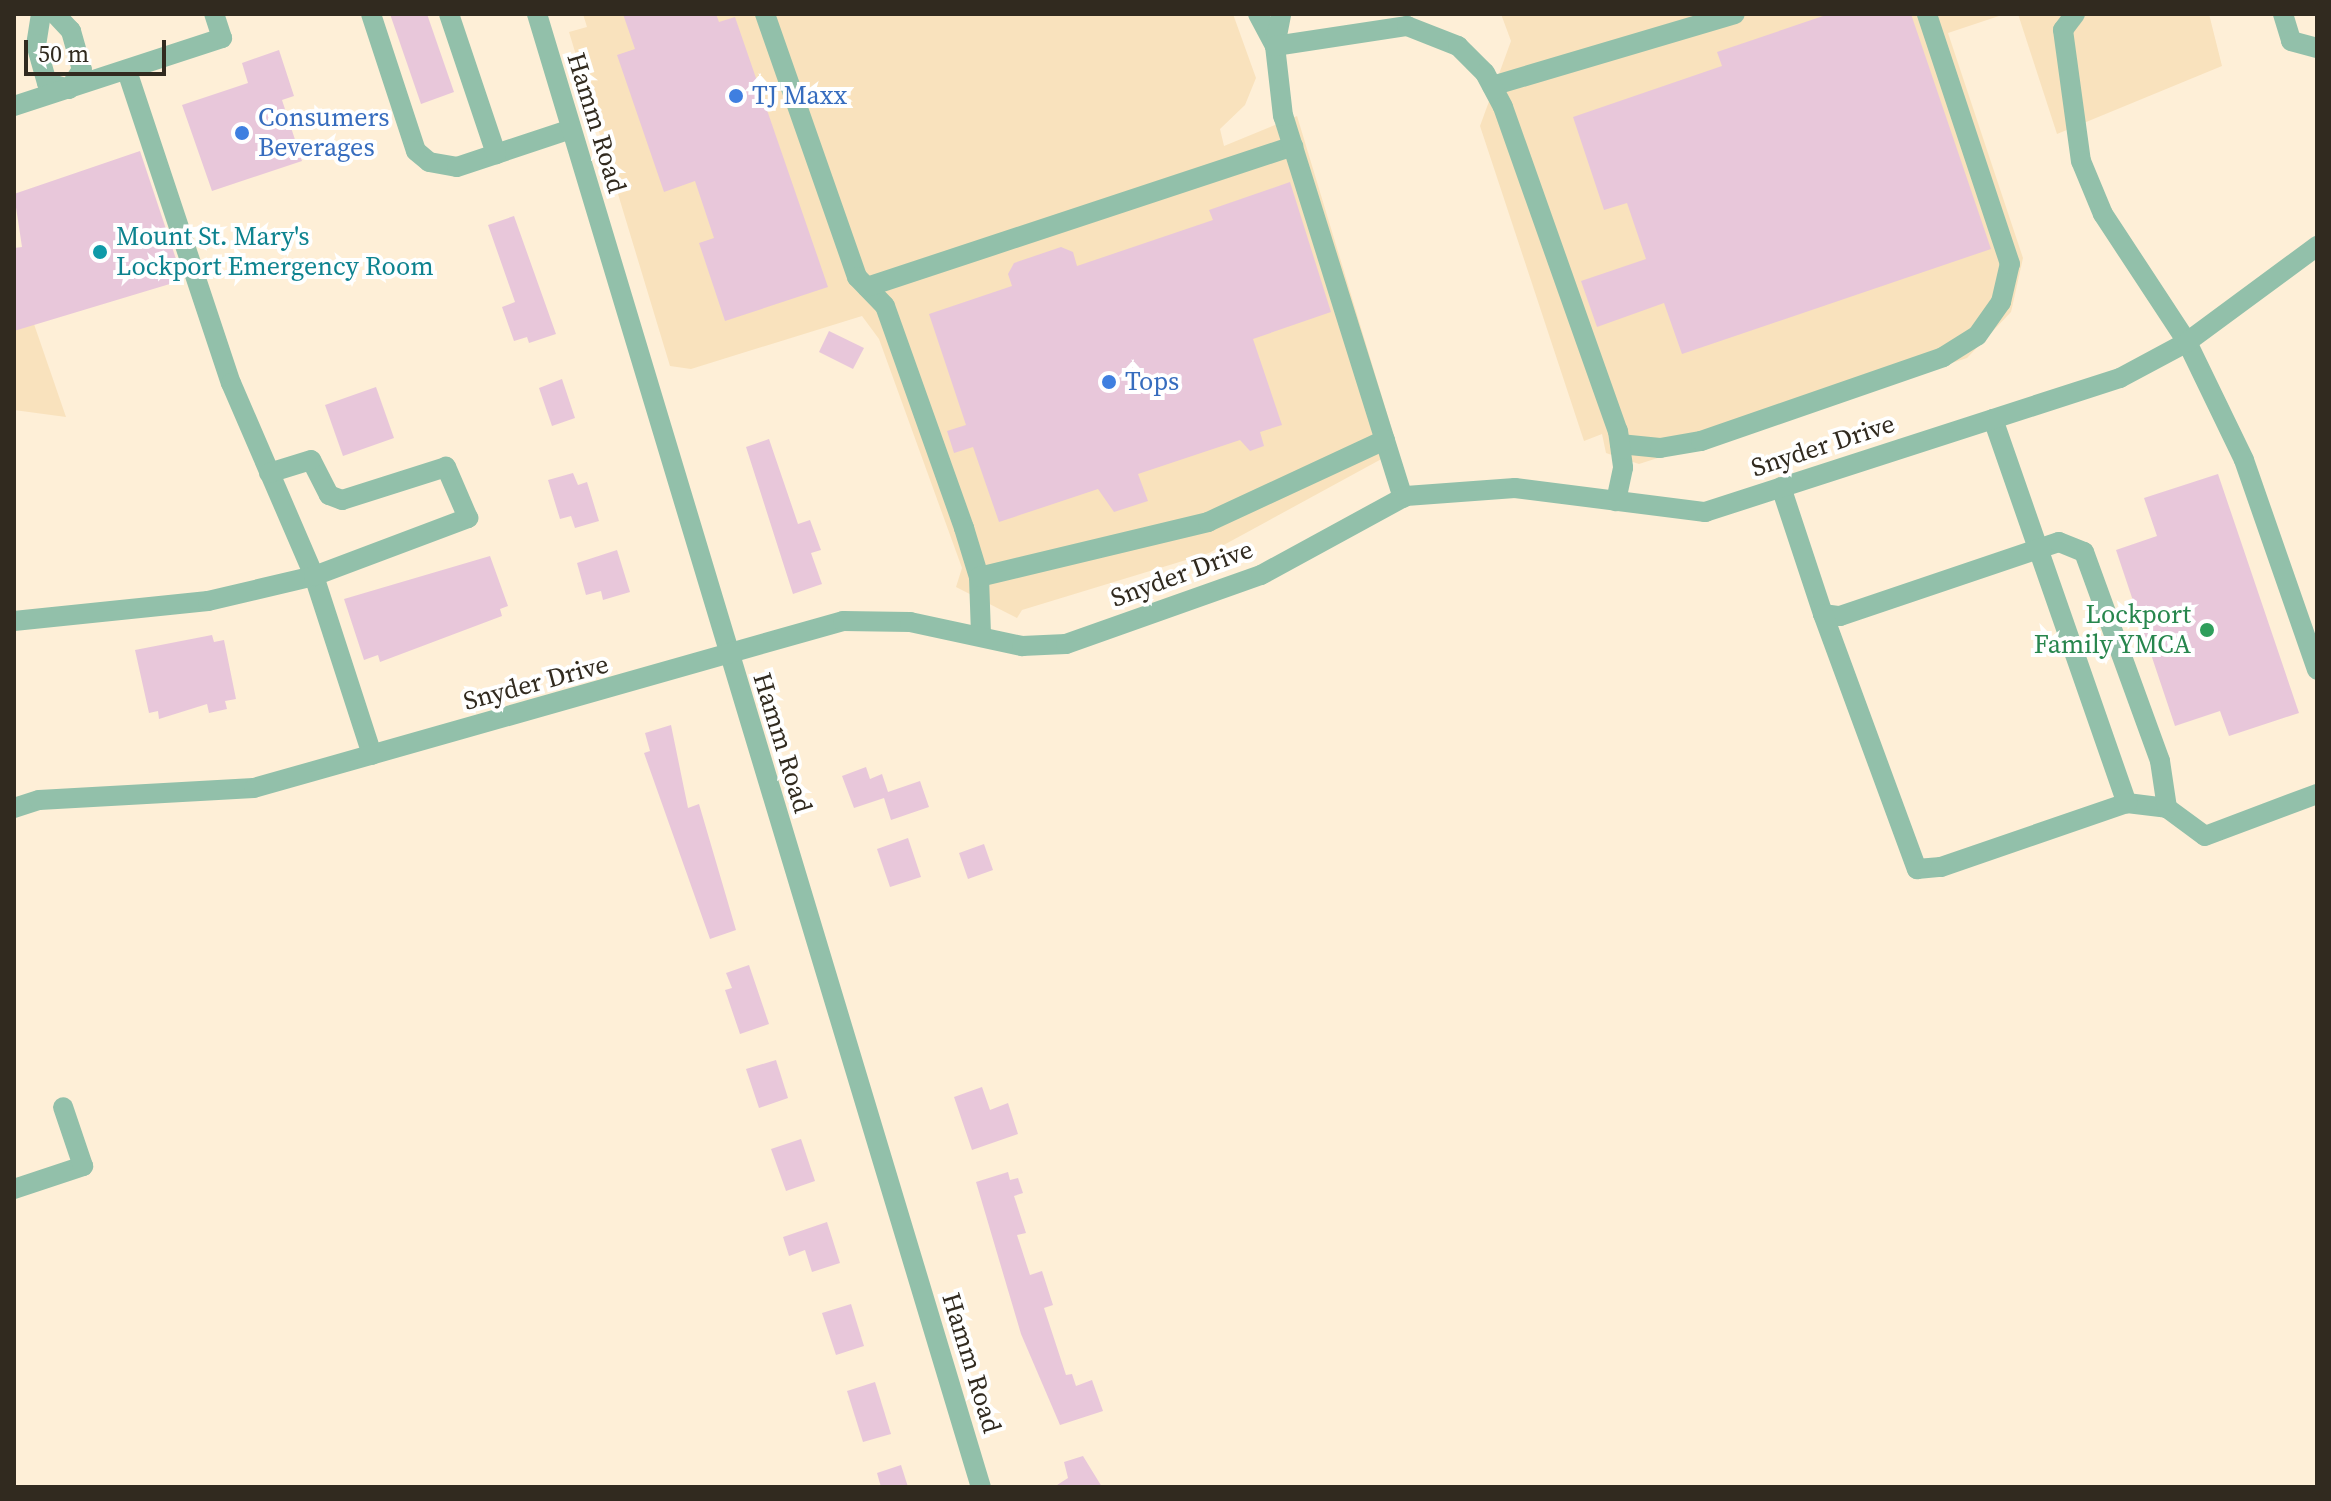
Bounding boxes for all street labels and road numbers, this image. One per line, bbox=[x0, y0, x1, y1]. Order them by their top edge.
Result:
street label: Hamm Road bbox=[560, 49, 632, 197]
street label: Snyder Drive bbox=[1747, 408, 1899, 484]
street label: Snyder Drive bbox=[1107, 534, 1257, 614]
street label: Snyder Drive bbox=[460, 649, 612, 717]
street label: Hamm Road bbox=[746, 669, 818, 817]
street label: Hamm Road bbox=[935, 1289, 1007, 1437]

